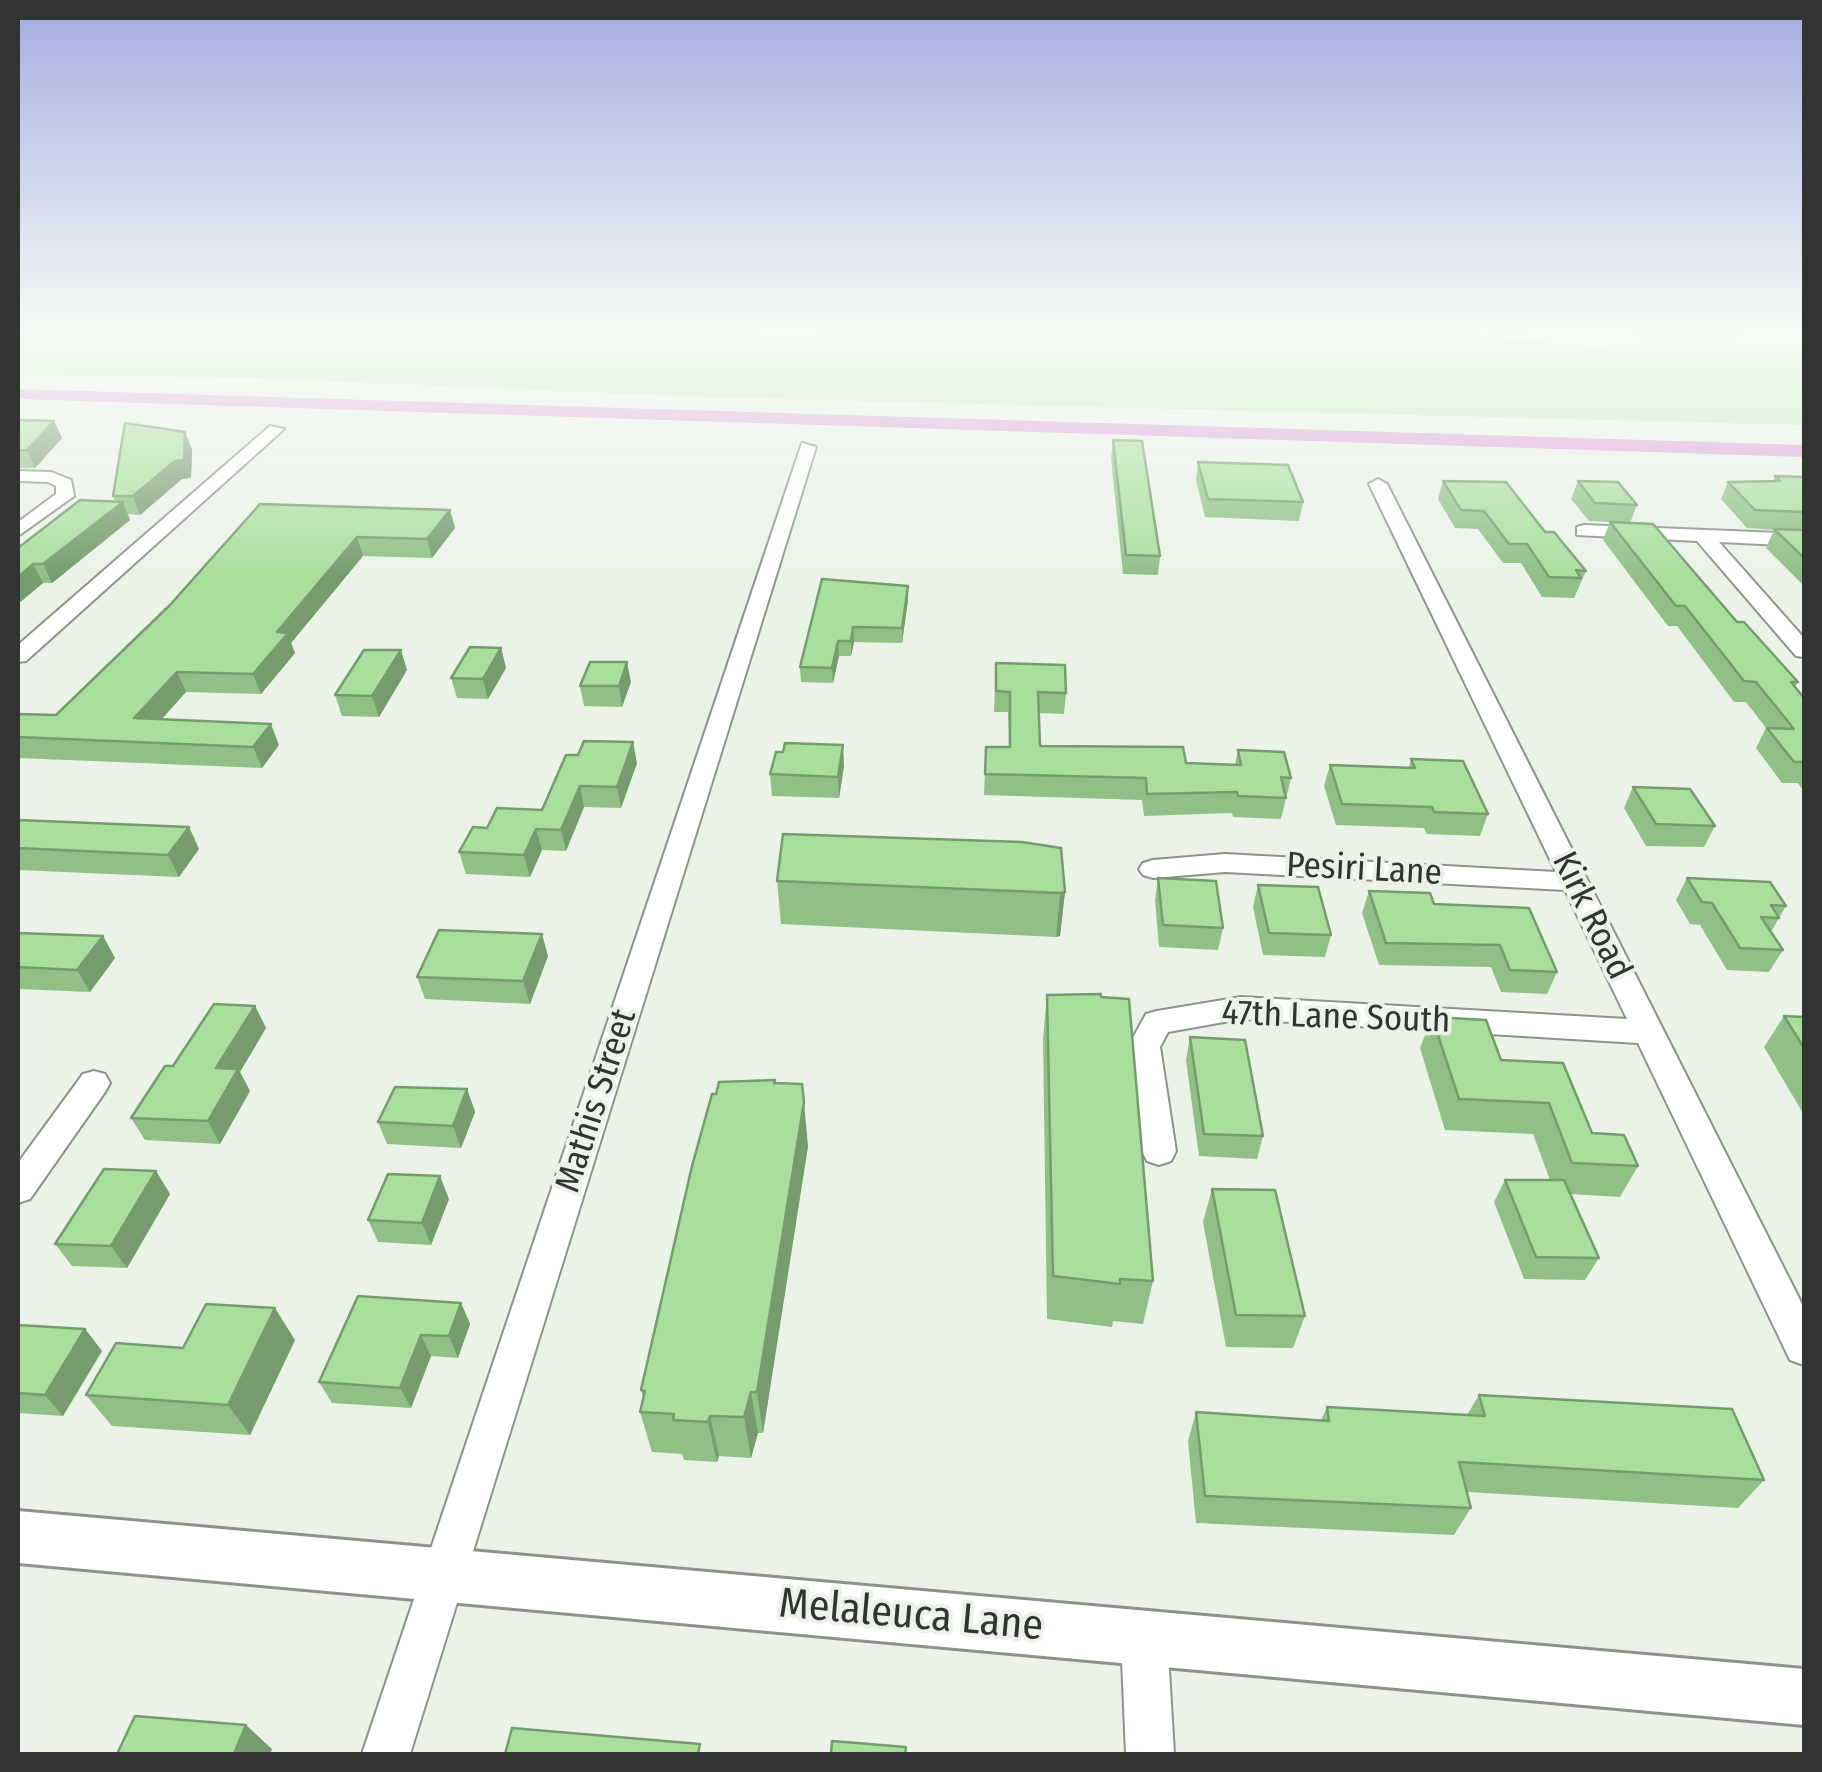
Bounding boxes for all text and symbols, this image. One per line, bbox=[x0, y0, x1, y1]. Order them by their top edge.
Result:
street label: Pesiri Lane bbox=[1285, 845, 1443, 895]
street label: Kirk Road bbox=[1542, 845, 1640, 987]
street label: 47th Lane South bbox=[1221, 993, 1451, 1043]
street label: Mathis Street bbox=[548, 1004, 646, 1198]
street label: Melaleuca Lane bbox=[777, 1579, 1045, 1653]

